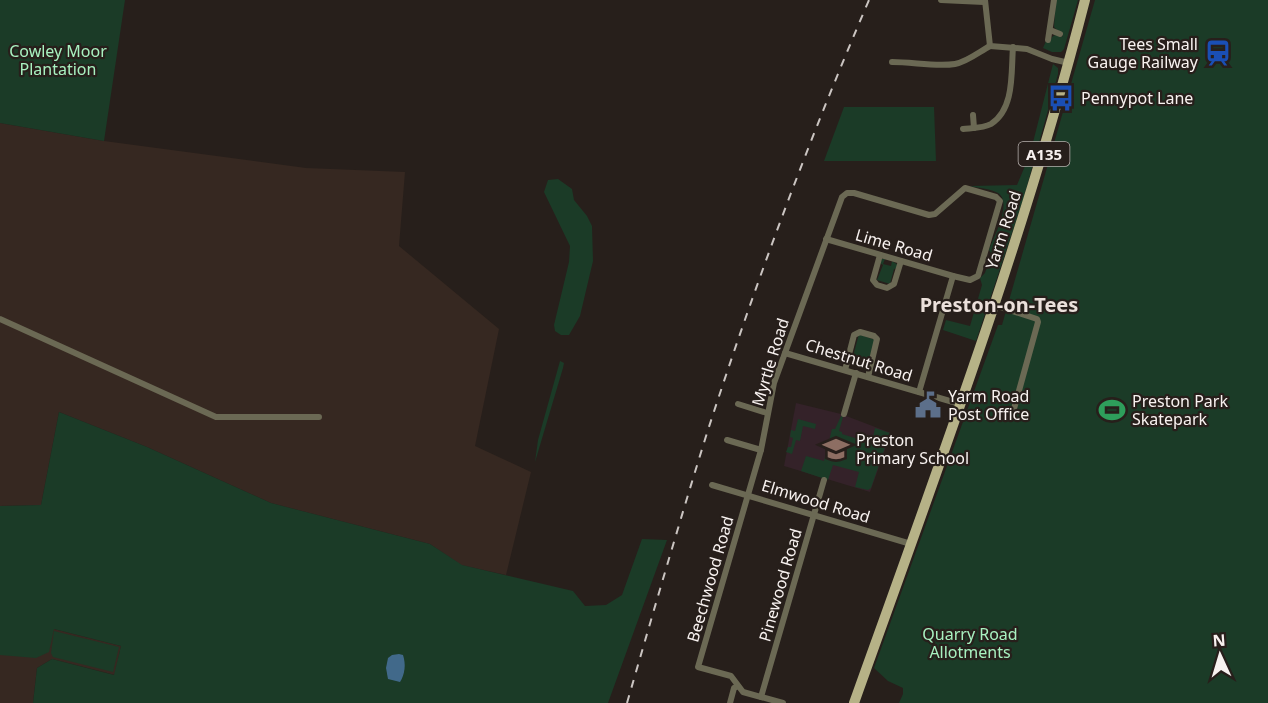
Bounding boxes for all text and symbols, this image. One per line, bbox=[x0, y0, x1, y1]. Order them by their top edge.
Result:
place label: Tees Small Gauge Railway bbox=[1088, 33, 1199, 73]
station icon: Tees Small Gauge Railway bbox=[1203, 38, 1233, 68]
park label: Cowley Moor Plantation bbox=[9, 40, 107, 80]
bus stop icon: Pennypot Lane bbox=[1046, 83, 1076, 113]
place label: Pennypot Lane bbox=[1081, 87, 1193, 109]
road number: A135 bbox=[1018, 142, 1070, 166]
street label: Yarm Road bbox=[980, 188, 1026, 272]
street label: Lime Road bbox=[853, 224, 935, 266]
district label: Preston-on-Tees bbox=[920, 291, 1078, 318]
street label: Myrtle Road bbox=[746, 315, 794, 409]
street label: Chestnut Road bbox=[803, 333, 915, 387]
place label: Yarm Road Post Office bbox=[948, 385, 1029, 425]
public building icon: Yarm Road Post Office bbox=[913, 390, 943, 420]
place label: Preston Park Skatepark bbox=[1132, 390, 1228, 430]
sports icon: Preston Park Skatepark bbox=[1097, 395, 1127, 425]
place label: Preston Primary School bbox=[856, 429, 969, 469]
school or university icon: Preston Primary School bbox=[821, 434, 851, 464]
street label: Elmwood Road bbox=[759, 474, 873, 528]
street label: Beechwood Road bbox=[681, 513, 739, 645]
street label: Pinewood Road bbox=[753, 526, 807, 644]
park label: Quarry Road Allotments bbox=[922, 623, 1018, 663]
north arrow bbox=[1190, 625, 1250, 685]
text: N bbox=[1212, 629, 1226, 651]

